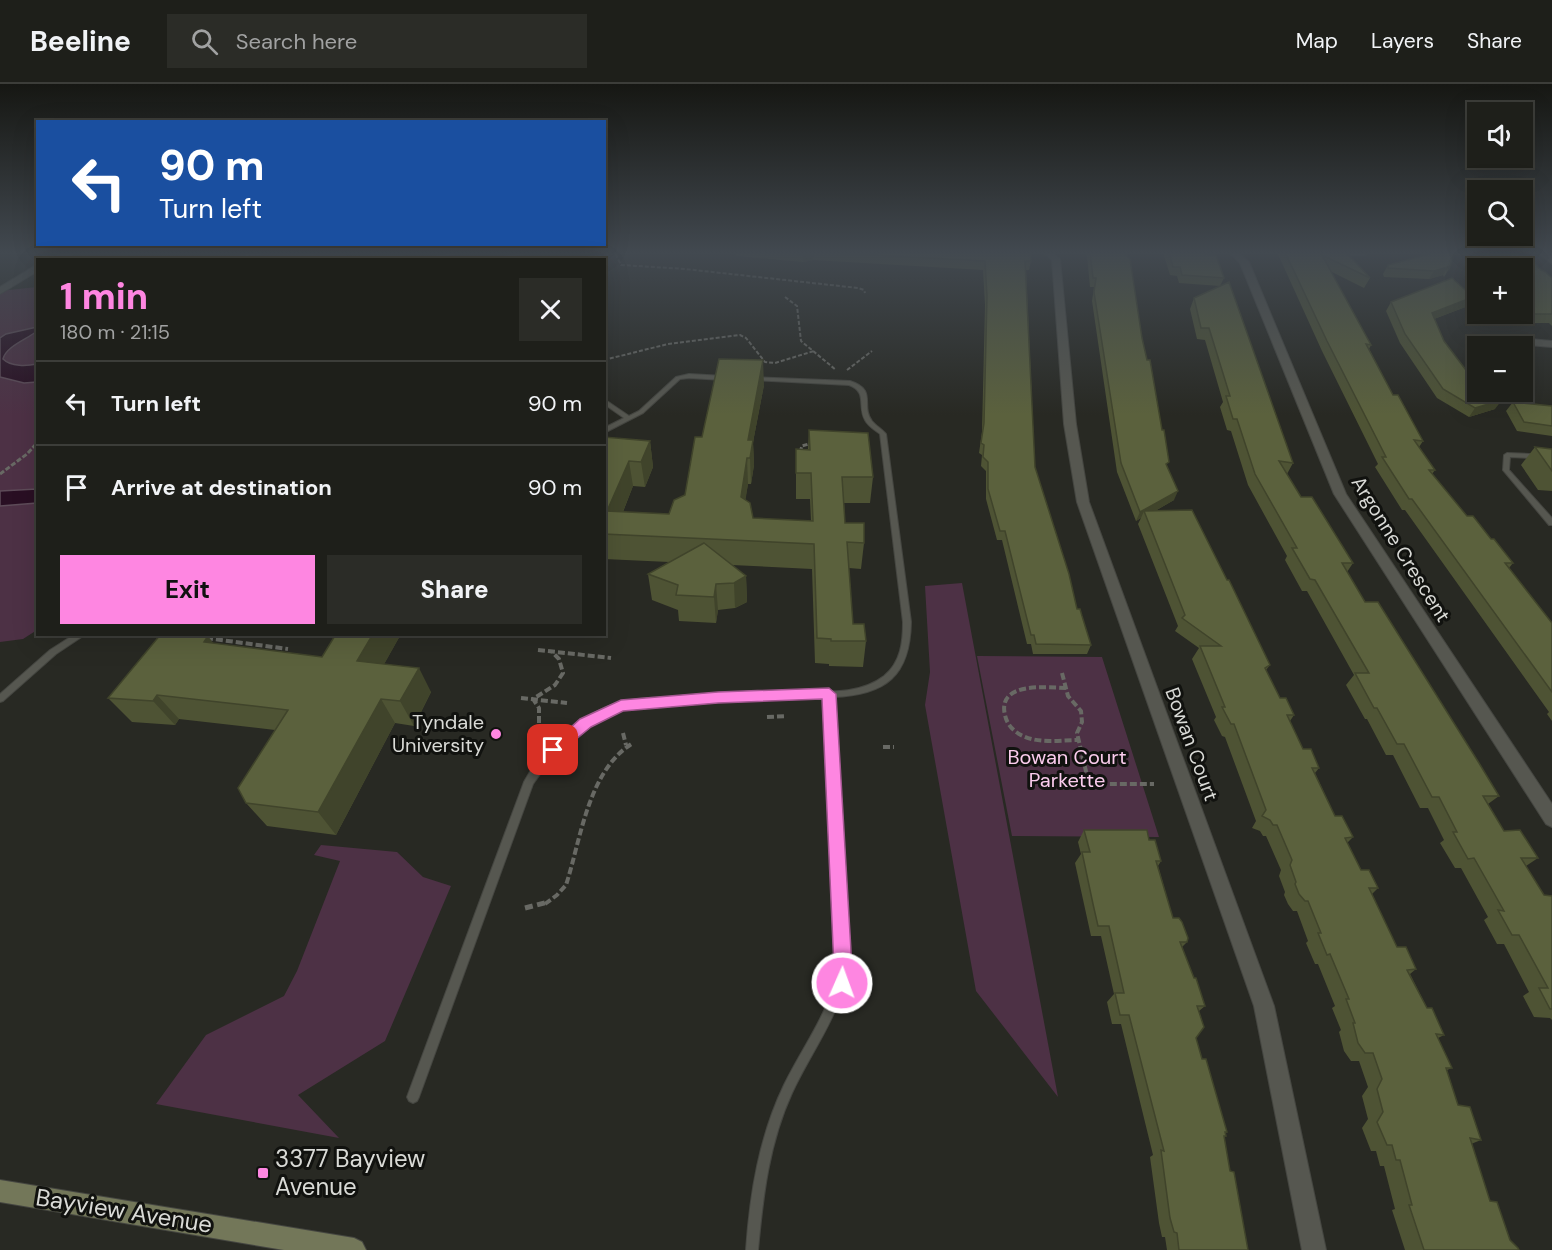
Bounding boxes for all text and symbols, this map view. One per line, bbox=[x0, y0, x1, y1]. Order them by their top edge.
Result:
search box bbox=[167, 14, 587, 68]
text: Beeline bbox=[30, 23, 131, 60]
icon: search bbox=[188, 25, 221, 58]
text: Search here bbox=[236, 27, 357, 56]
text: Map bbox=[1296, 27, 1338, 55]
text: Layers bbox=[1371, 27, 1434, 55]
text: Share bbox=[1467, 27, 1522, 55]
map controls bbox=[1467, 102, 1533, 402]
button: sound bbox=[1467, 102, 1533, 168]
text: 90 m bbox=[159, 138, 265, 193]
icon: left bbox=[60, 144, 138, 222]
button: search bbox=[1467, 180, 1533, 246]
text: Turn left bbox=[159, 191, 262, 226]
button: + bbox=[1467, 258, 1533, 324]
text: 1 min bbox=[60, 273, 148, 320]
button: close bbox=[519, 278, 582, 341]
text: 180 m · 21:15 bbox=[60, 319, 170, 345]
button: − bbox=[1467, 336, 1533, 402]
icon: left bbox=[60, 387, 93, 420]
text: Turn left bbox=[111, 389, 201, 418]
text: 90 m bbox=[528, 389, 582, 418]
icon: arrive bbox=[60, 471, 93, 504]
street label: Argonne Crescent bbox=[1346, 471, 1457, 627]
text: Arrive at destination bbox=[111, 473, 332, 502]
text: 90 m bbox=[528, 473, 582, 502]
button: Exit bbox=[60, 555, 315, 624]
button: Share bbox=[327, 555, 582, 624]
street label: Bowan Court bbox=[1159, 684, 1225, 805]
place label: Tyndale University bbox=[392, 709, 484, 758]
pin bbox=[527, 724, 578, 775]
marker: Tyndale University bbox=[489, 727, 503, 741]
icon: arrive bbox=[536, 733, 569, 766]
park label: Bowan Court Parkette bbox=[1007, 744, 1127, 793]
position arrow bbox=[810, 951, 874, 1015]
place label: 3377 Bayview Avenue bbox=[275, 1143, 425, 1202]
marker: 3377 Bayview Avenue bbox=[256, 1166, 270, 1180]
street label: Bayview Avenue bbox=[34, 1181, 215, 1240]

